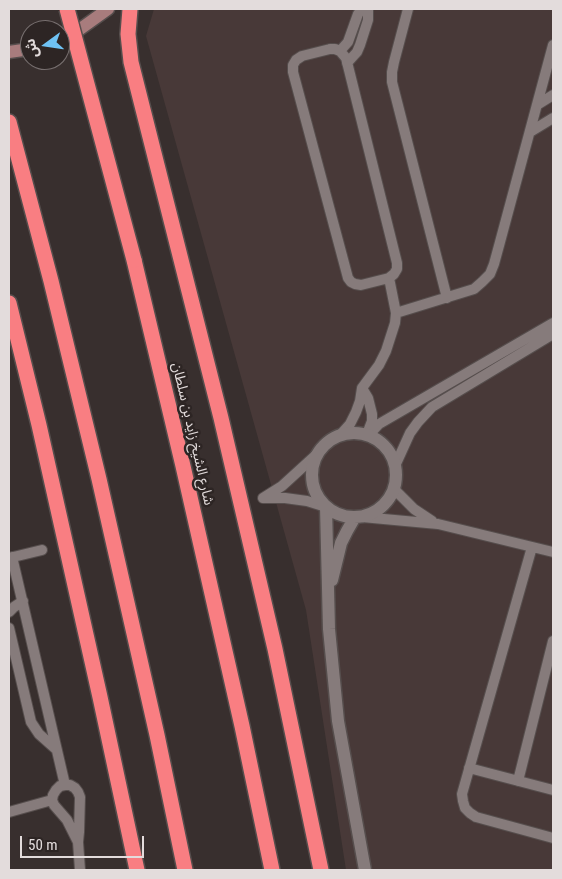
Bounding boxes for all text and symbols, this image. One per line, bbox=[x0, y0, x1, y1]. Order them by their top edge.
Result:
north arrow bbox=[20, 20, 70, 70]
text: ش bbox=[21, 37, 41, 60]
street label: شارع الشيخ زايد بن سلطان bbox=[167, 361, 217, 507]
scale bar bbox=[22, 826, 146, 858]
text: 50 m bbox=[28, 836, 58, 854]

